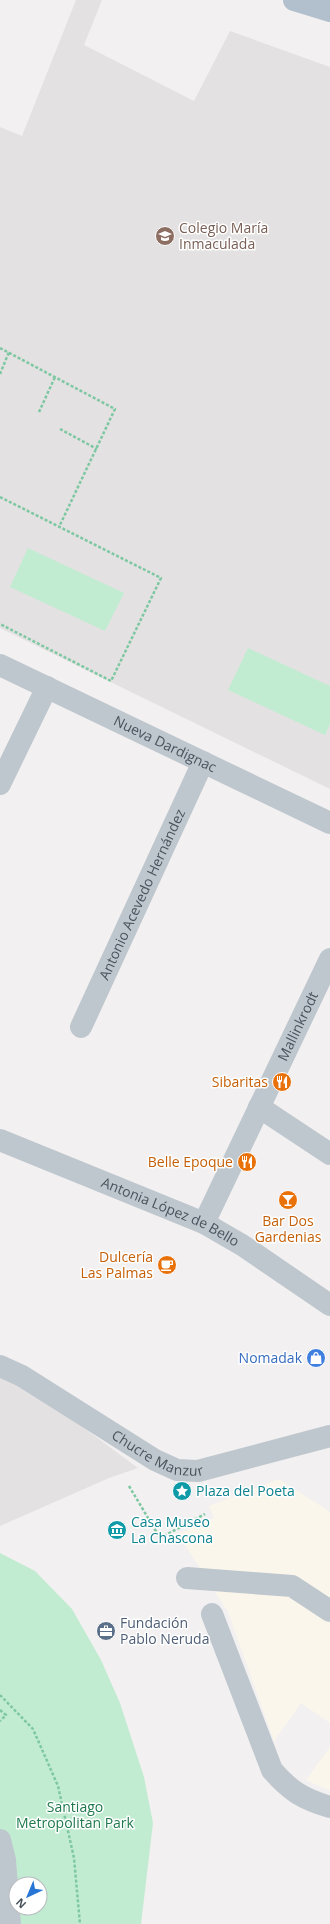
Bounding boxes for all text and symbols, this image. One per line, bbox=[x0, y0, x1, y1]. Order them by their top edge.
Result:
place label: Colegio María Inmaculada bbox=[179, 218, 268, 253]
school or university icon: Colegio María Inmaculada bbox=[154, 225, 176, 247]
street label: Nueva Dardignac bbox=[111, 711, 220, 776]
street label: Antonio Acevedo Hernández bbox=[94, 805, 189, 983]
street label: Mallinkrodt bbox=[273, 988, 322, 1064]
restaurant icon: Sibaritas bbox=[271, 1071, 293, 1093]
place label: Sibaritas bbox=[212, 1072, 268, 1091]
restaurant icon: Belle Epoque bbox=[236, 1151, 258, 1173]
place label: Belle Epoque bbox=[148, 1152, 233, 1171]
street label: Antonia López de Bello bbox=[99, 1172, 243, 1251]
bar icon: Bar Dos Gardenias bbox=[277, 1189, 299, 1211]
place label: Bar Dos Gardenias bbox=[255, 1211, 322, 1246]
place label: Dulcería Las Palmas bbox=[80, 1247, 153, 1282]
cafe icon: Dulcería Las Palmas bbox=[156, 1254, 178, 1276]
shop icon: Nomadak bbox=[305, 1347, 327, 1369]
place label: Nomadak bbox=[239, 1348, 303, 1367]
street label: Chucre Manzur bbox=[108, 1425, 206, 1480]
place icon: Plaza del Poeta bbox=[171, 1480, 193, 1502]
place label: Plaza del Poeta bbox=[196, 1481, 295, 1500]
place label: Casa Museo La Chascona bbox=[131, 1512, 213, 1547]
museum icon: Casa Museo La Chascona bbox=[106, 1519, 128, 1541]
place label: Fundación Pablo Neruda bbox=[120, 1613, 209, 1648]
office icon: Fundación Pablo Neruda bbox=[95, 1620, 117, 1642]
park label: Santiago Metropolitan Park bbox=[16, 1797, 135, 1832]
north arrow bbox=[8, 1876, 48, 1916]
text: N bbox=[12, 1895, 29, 1912]

